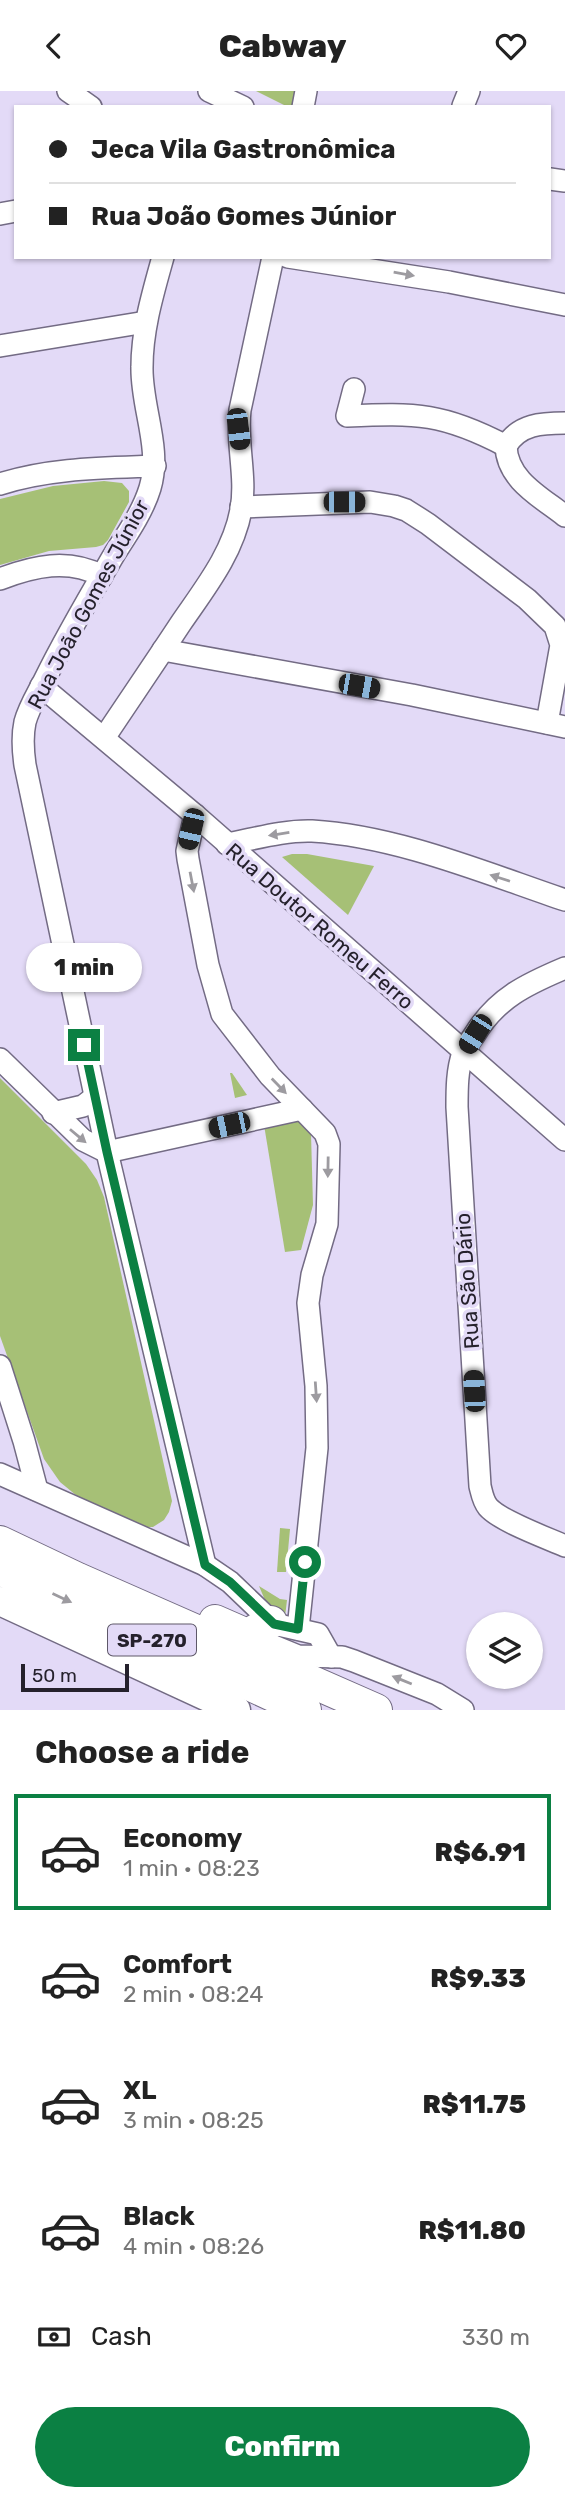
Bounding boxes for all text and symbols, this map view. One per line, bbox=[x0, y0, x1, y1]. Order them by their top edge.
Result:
icon: back bbox=[35, 27, 73, 65]
text: Cabway bbox=[219, 27, 346, 65]
icon: heart bbox=[492, 27, 530, 65]
text: Jeca Vila Gastronômica bbox=[91, 134, 396, 165]
text: Rua João Gomes Júnior bbox=[91, 201, 396, 232]
one-way arrow bbox=[393, 269, 415, 280]
car bbox=[226, 407, 251, 451]
car bbox=[324, 492, 366, 513]
street label: Rua João Gomes Júnior bbox=[22, 495, 154, 713]
car bbox=[337, 672, 382, 700]
car bbox=[177, 806, 206, 852]
one-way arrow bbox=[268, 829, 290, 840]
street label: Rua Doutor Romeu Ferro bbox=[221, 838, 419, 1014]
one-way arrow bbox=[187, 871, 198, 893]
one-way arrow bbox=[490, 872, 511, 883]
callout: 1 min bbox=[26, 943, 142, 993]
text: 1 min bbox=[54, 953, 114, 981]
car bbox=[455, 1011, 496, 1057]
route end bbox=[68, 1029, 100, 1061]
one-way arrow bbox=[271, 1077, 287, 1094]
car bbox=[207, 1110, 252, 1140]
one-way arrow bbox=[69, 1128, 87, 1143]
one-way arrow bbox=[322, 1157, 334, 1179]
street label: Rua São Dário bbox=[450, 1212, 484, 1350]
car bbox=[463, 1369, 486, 1413]
one-way arrow bbox=[311, 1381, 322, 1403]
route start bbox=[289, 1546, 321, 1578]
one-way arrow bbox=[52, 1592, 72, 1604]
map controls bbox=[466, 1612, 543, 1689]
button: layers bbox=[466, 1612, 543, 1689]
road number: SP-270 bbox=[108, 1625, 196, 1655]
scale bar bbox=[21, 1661, 130, 1693]
text: 50 m bbox=[32, 1664, 77, 1687]
one-way arrow bbox=[392, 1674, 412, 1686]
text: Choose a ride bbox=[35, 1733, 249, 1771]
icon: car bbox=[39, 1821, 102, 1884]
text: Economy bbox=[123, 1823, 242, 1854]
text: R$6.91 bbox=[435, 1837, 526, 1868]
text: 1 min · 08:23 bbox=[123, 1854, 260, 1882]
icon: car bbox=[39, 1947, 102, 2010]
text: Comfort bbox=[123, 1949, 232, 1980]
text: R$9.33 bbox=[430, 1963, 526, 1994]
text: 2 min · 08:24 bbox=[123, 1980, 264, 2008]
icon: car bbox=[39, 2073, 102, 2136]
text: XL bbox=[123, 2075, 156, 2106]
text: R$11.75 bbox=[422, 2089, 526, 2120]
text: 3 min · 08:25 bbox=[123, 2106, 264, 2134]
icon: car bbox=[39, 2199, 102, 2262]
text: Black bbox=[123, 2201, 195, 2232]
text: R$11.80 bbox=[418, 2215, 526, 2246]
text: 4 min · 08:26 bbox=[123, 2232, 264, 2260]
icon: cash bbox=[35, 2318, 73, 2356]
text: Cash bbox=[91, 2321, 152, 2352]
text: 330 m bbox=[462, 2323, 530, 2351]
button: Confirm bbox=[35, 2407, 530, 2487]

